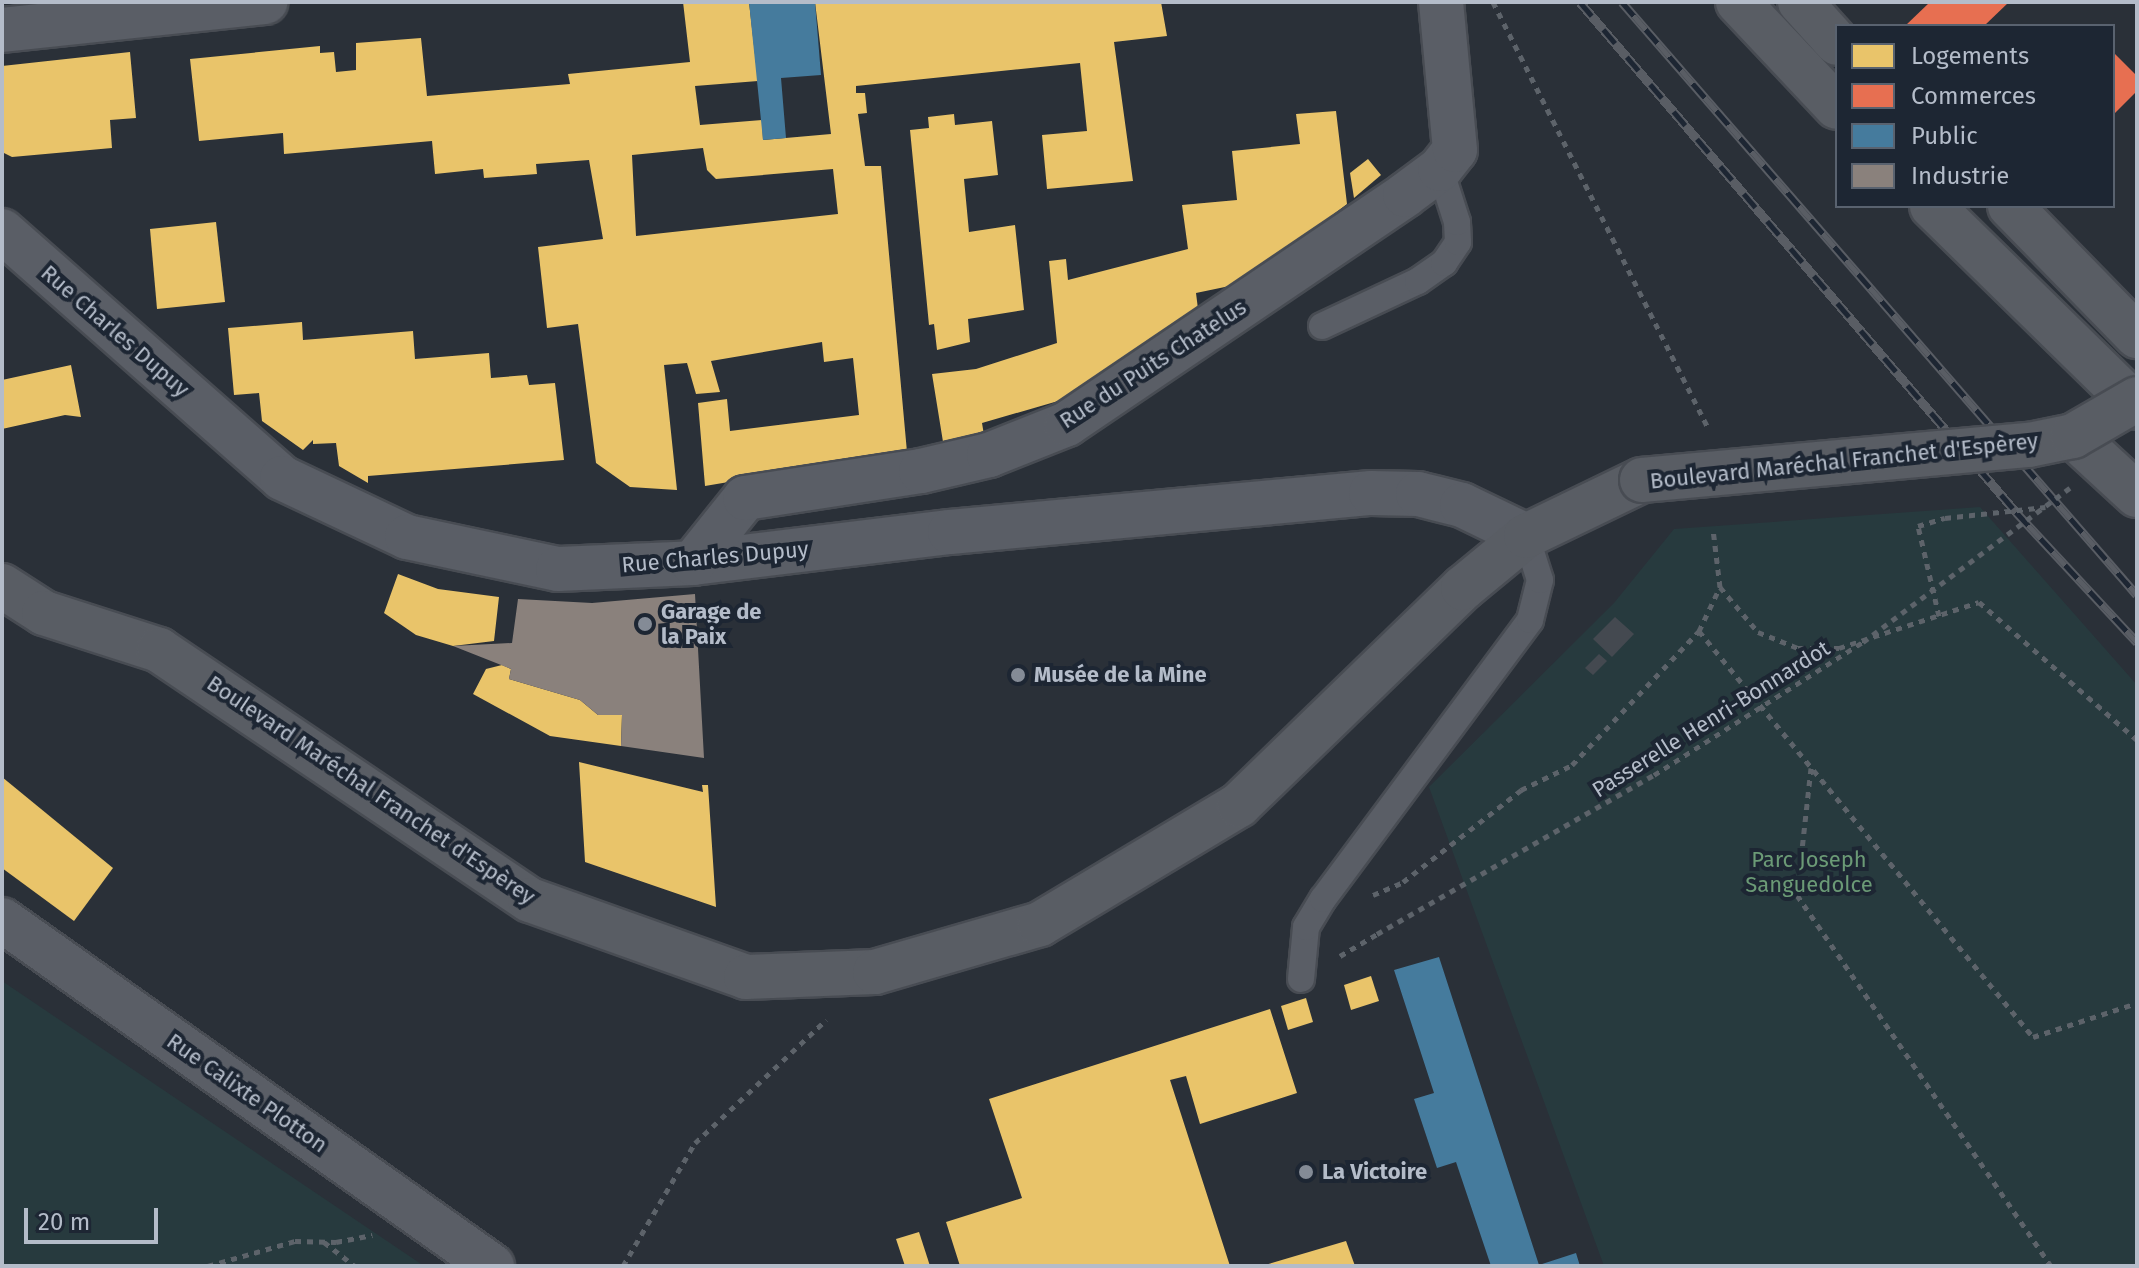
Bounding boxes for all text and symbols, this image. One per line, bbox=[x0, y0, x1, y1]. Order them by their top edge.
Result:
legend bbox=[1835, 24, 2115, 208]
text: Logements bbox=[1911, 42, 2029, 70]
text: Commerces bbox=[1911, 82, 2036, 110]
text: Public bbox=[1911, 122, 1978, 150]
text: Industrie bbox=[1911, 162, 2009, 190]
street label: Rue Charles Dupuy bbox=[36, 260, 194, 402]
street label: Rue du Puits Chatelus bbox=[1055, 294, 1251, 434]
street label: Boulevard Maréchal Franchet d'Espèrey bbox=[1649, 427, 2039, 495]
street label: Rue Charles Dupuy bbox=[620, 536, 810, 578]
place label: Garage de la Paix bbox=[661, 598, 761, 650]
marker: Garage de la Paix bbox=[636, 615, 654, 633]
street label: Passerelle Henri-Bonnardot bbox=[1587, 635, 1835, 803]
place label: Musée de la Mine bbox=[1034, 662, 1207, 688]
marker: Musée de la Mine bbox=[1009, 666, 1027, 684]
street label: Boulevard Maréchal Franchet d'Espèrey bbox=[202, 670, 540, 910]
park label: Parc Joseph Sanguedolce bbox=[1745, 846, 1873, 898]
street label: Rue Calixte Plotton bbox=[162, 1028, 332, 1158]
place label: La Victoire bbox=[1322, 1159, 1427, 1185]
marker: La Victoire bbox=[1297, 1163, 1315, 1181]
scale bar bbox=[28, 1192, 162, 1242]
text: 20 m bbox=[38, 1208, 90, 1236]

